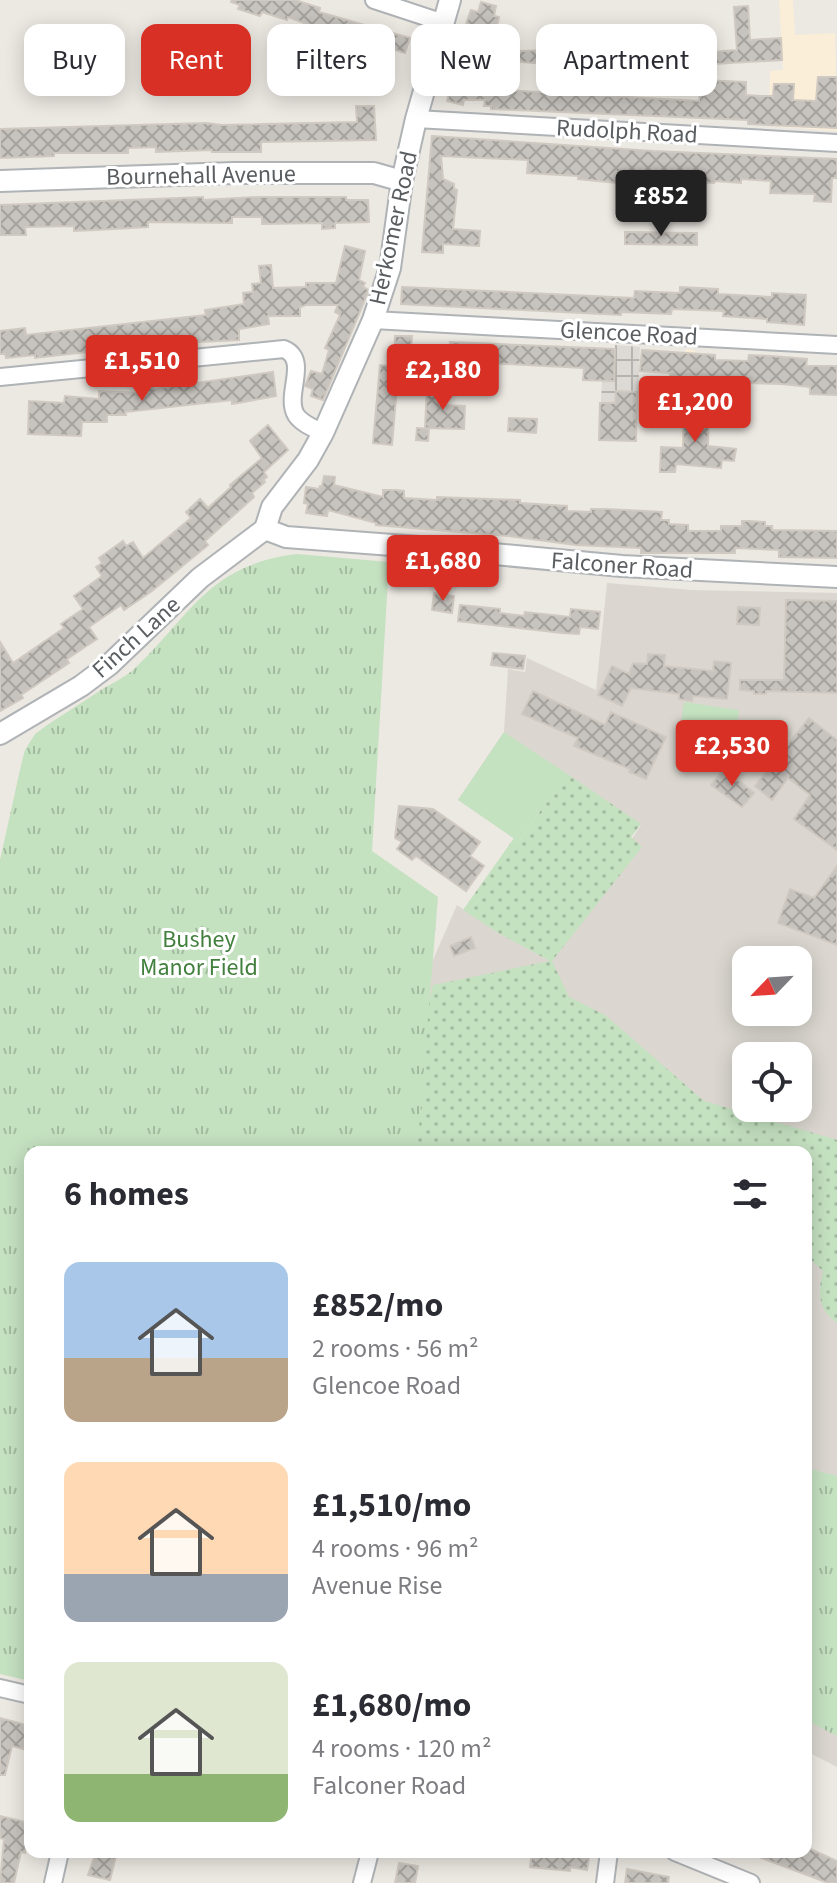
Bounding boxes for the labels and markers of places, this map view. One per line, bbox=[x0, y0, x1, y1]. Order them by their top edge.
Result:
pin: £852 bbox=[614, 170, 708, 238]
pin: £1,510 bbox=[77, 335, 207, 403]
pin: £2,180 bbox=[378, 344, 508, 412]
pin: £1,200 bbox=[630, 376, 760, 444]
pin: £1,680 bbox=[378, 535, 508, 603]
pin: £2,530 bbox=[667, 720, 797, 788]

